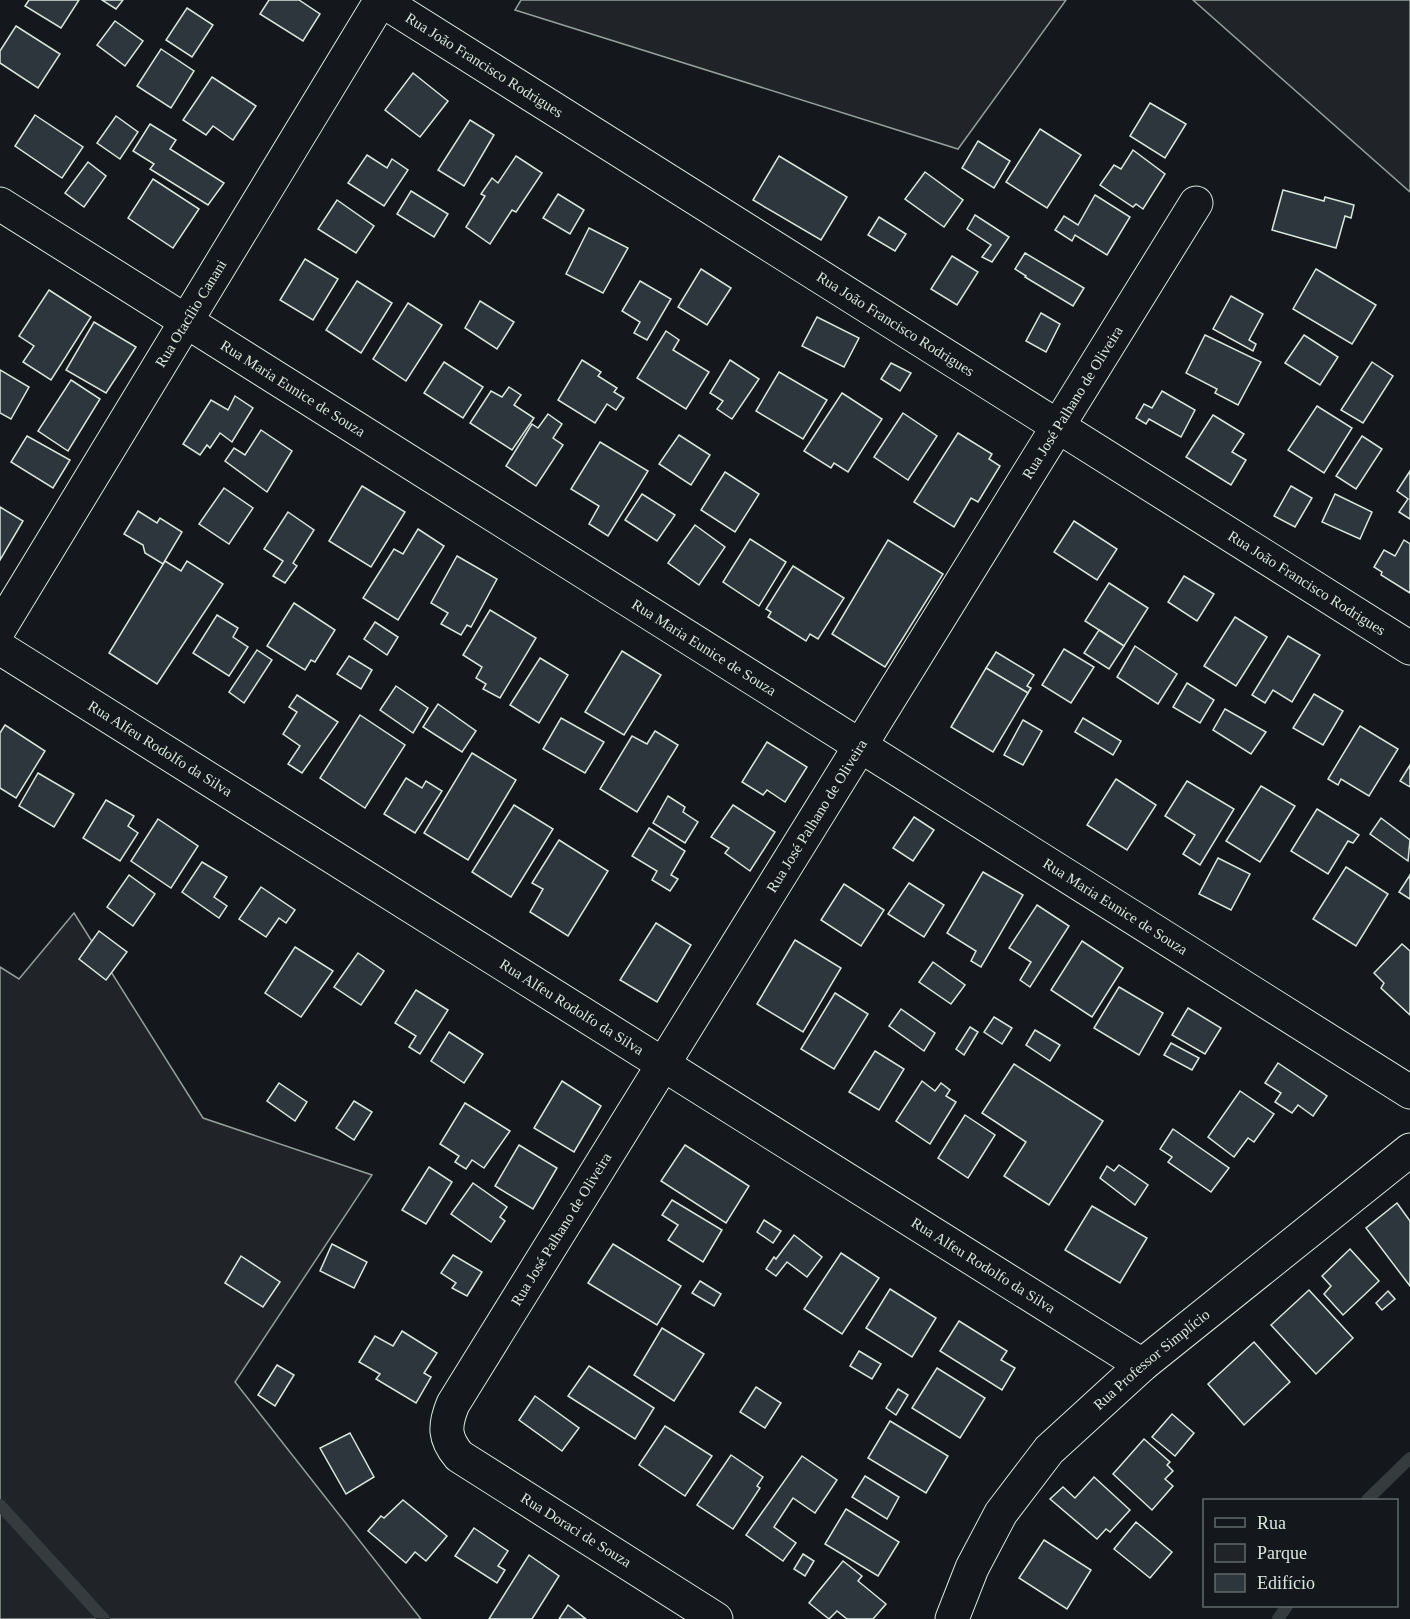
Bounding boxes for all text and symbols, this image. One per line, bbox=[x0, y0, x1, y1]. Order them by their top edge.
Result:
street label: Rua João Francisco Rodrigues bbox=[403, 9, 566, 121]
street label: Rua Otacílio Canani bbox=[152, 257, 230, 370]
street label: Rua João Francisco Rodrigues bbox=[814, 268, 977, 380]
street label: Rua José Palhano de Oliveira bbox=[1019, 323, 1126, 482]
street label: Rua Maria Eunice de Souza bbox=[218, 337, 368, 440]
street label: Rua João Francisco Rodrigues bbox=[1225, 527, 1389, 639]
street label: Rua Maria Eunice de Souza bbox=[629, 596, 779, 699]
street label: Rua Alfeu Rodolfo da Silva bbox=[85, 697, 235, 800]
street label: Rua José Palhano de Oliveira bbox=[764, 736, 870, 895]
street label: Rua Maria Eunice de Souza bbox=[1040, 855, 1191, 958]
street label: Rua Alfeu Rodolfo da Silva bbox=[497, 956, 647, 1058]
street label: Rua José Palhano de Oliveira bbox=[508, 1150, 615, 1309]
street label: Rua Alfeu Rodolfo da Silva bbox=[908, 1214, 1058, 1317]
street label: Rua Professor Simplício bbox=[1090, 1306, 1213, 1413]
street label: Rua Doraci de Souza bbox=[518, 1490, 634, 1571]
legend bbox=[1203, 1499, 1398, 1607]
text: Rua bbox=[1257, 1513, 1286, 1533]
text: Parque bbox=[1257, 1543, 1307, 1563]
text: Edifício bbox=[1257, 1573, 1315, 1593]

